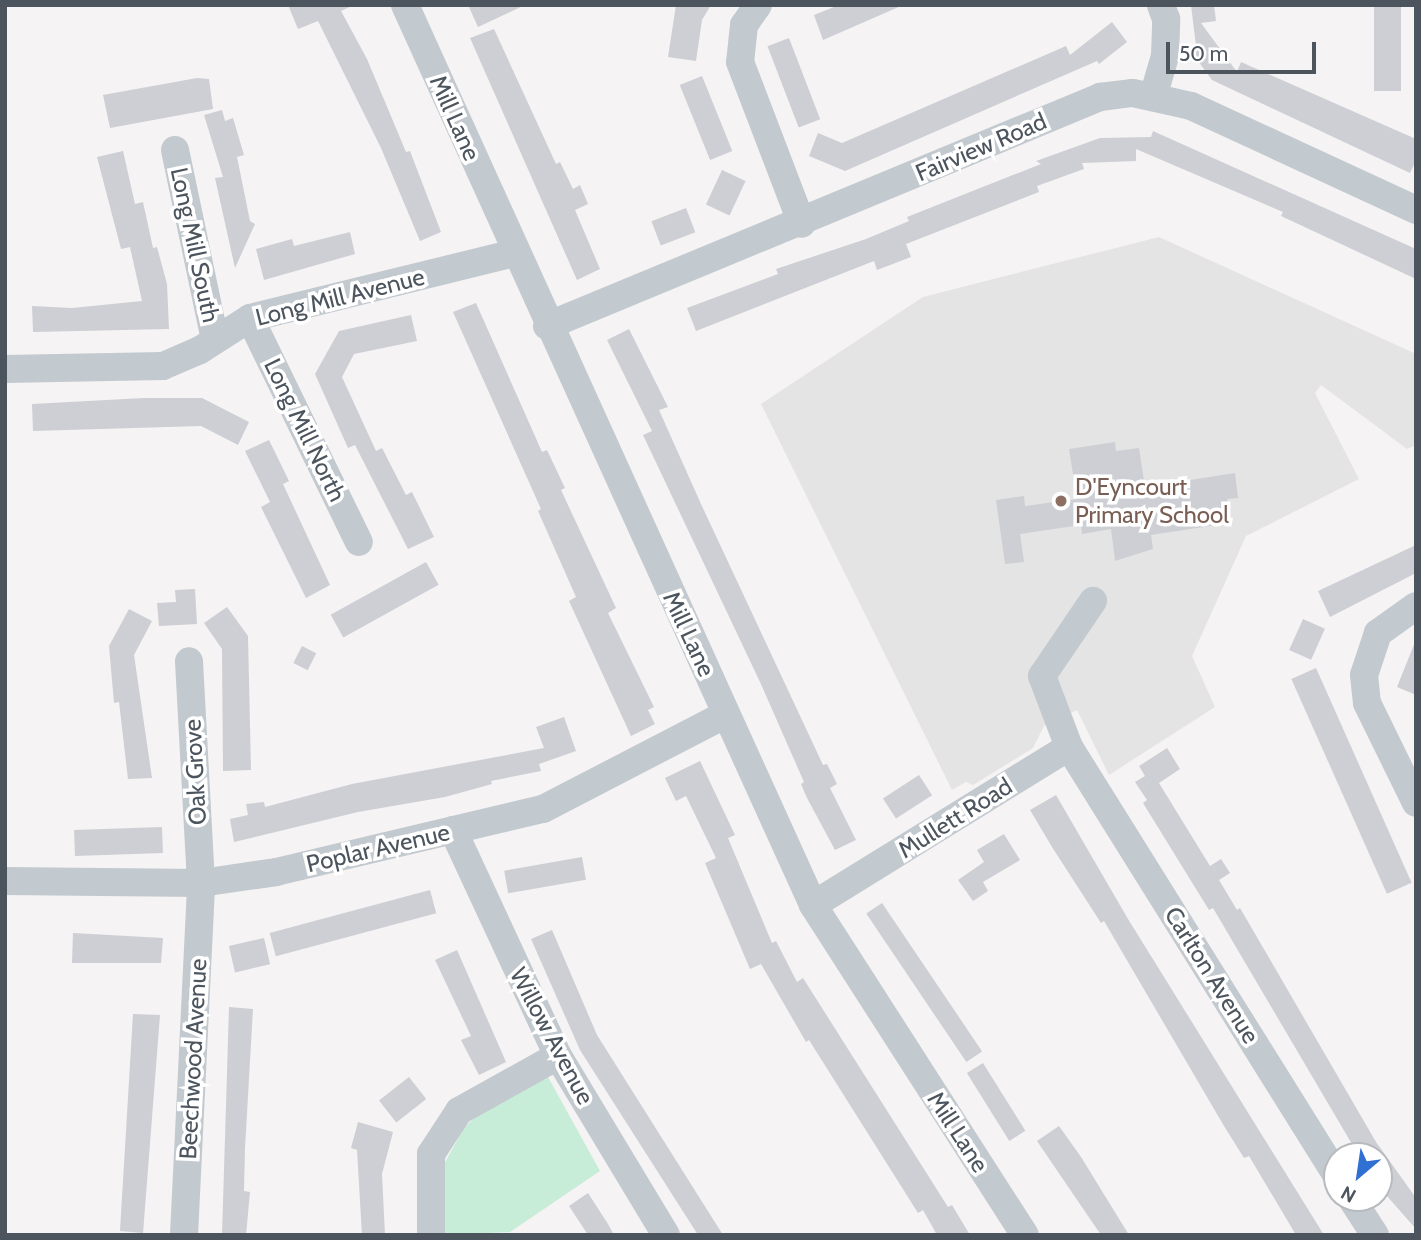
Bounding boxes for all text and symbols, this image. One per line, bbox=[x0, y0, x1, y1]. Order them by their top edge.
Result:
scale bar bbox=[1169, 28, 1320, 72]
text: 50 m bbox=[1179, 41, 1228, 66]
street label: Mill Lane bbox=[423, 71, 487, 165]
street label: Fairview Road bbox=[911, 107, 1051, 187]
street label: Long Mill South bbox=[165, 165, 225, 325]
street label: Long Mill Avenue bbox=[253, 262, 427, 332]
street label: Long Mill North bbox=[258, 354, 352, 506]
place label: D'Eyncourt Primary School bbox=[1075, 473, 1229, 529]
marker: D'Eyncourt Primary School bbox=[1053, 493, 1069, 509]
street label: Mill Lane bbox=[657, 587, 721, 681]
street label: Oak Grove bbox=[178, 718, 212, 826]
street label: Mullett Road bbox=[893, 772, 1017, 864]
street label: Poplar Avenue bbox=[304, 818, 452, 878]
street label: Carlton Avenue bbox=[1159, 901, 1265, 1049]
street label: Beechwood Avenue bbox=[173, 958, 213, 1160]
street label: Willow Avenue bbox=[504, 963, 600, 1109]
street label: Mill Lane bbox=[921, 1086, 995, 1178]
north arrow bbox=[1323, 1142, 1393, 1212]
text: N bbox=[1337, 1181, 1360, 1207]

